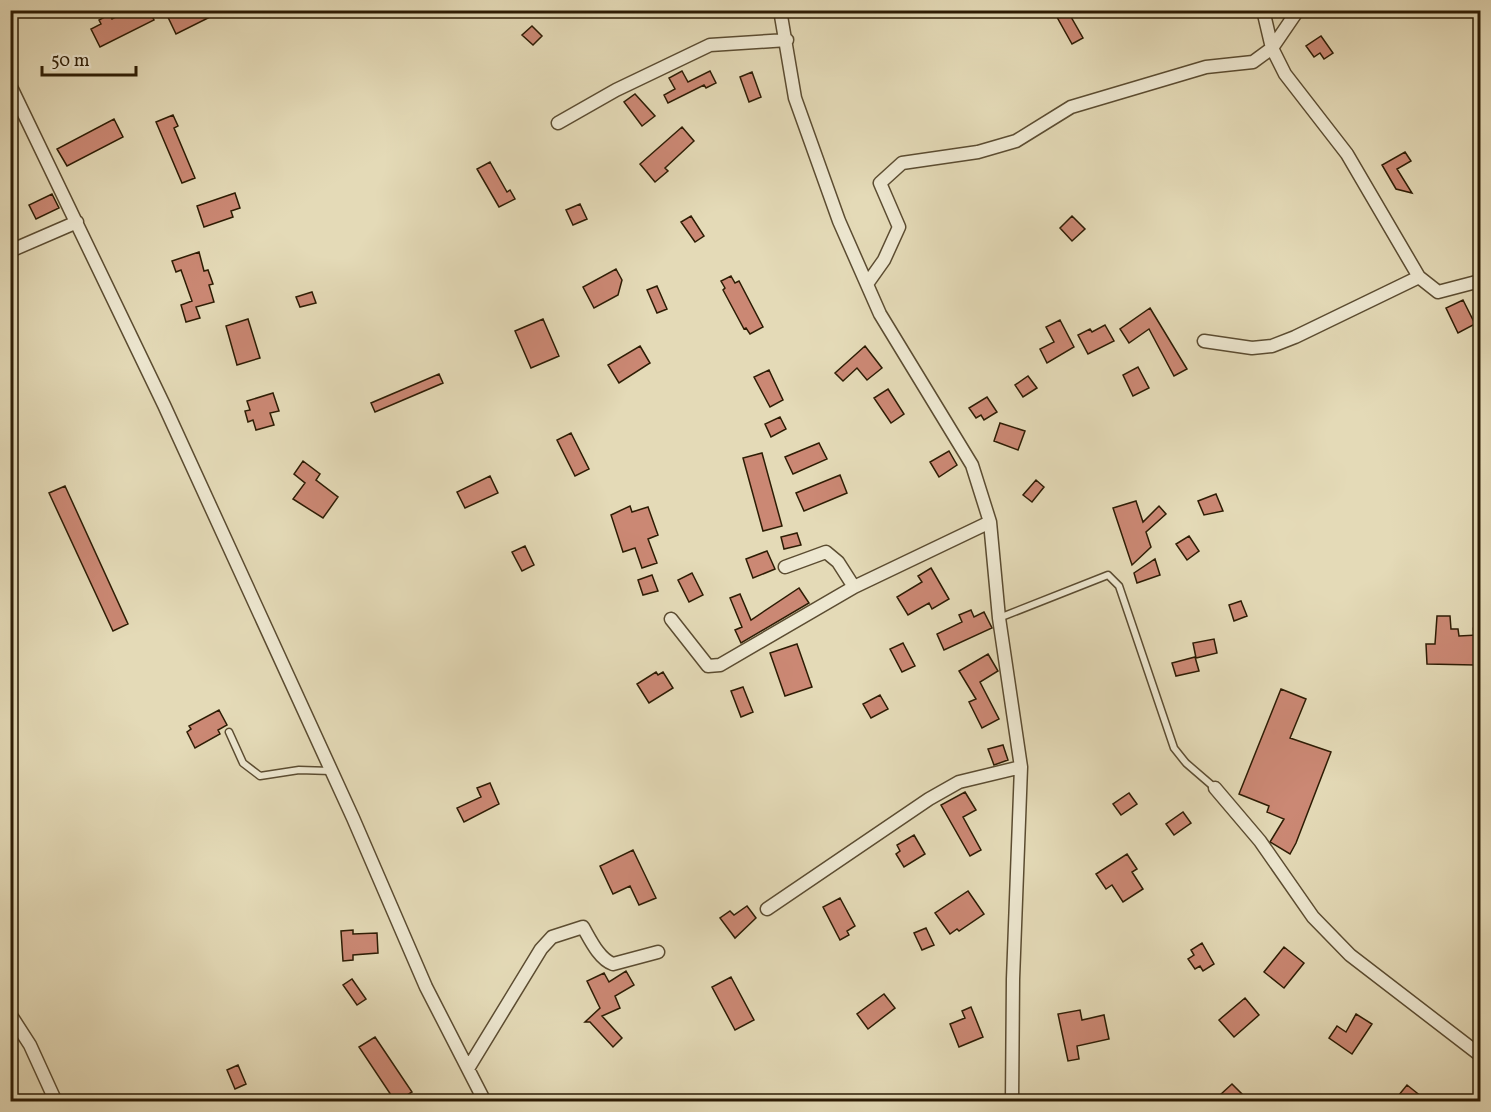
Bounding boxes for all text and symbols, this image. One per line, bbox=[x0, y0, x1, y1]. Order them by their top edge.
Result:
scale bar bbox=[42, 39, 136, 77]
text: 50 m bbox=[51, 49, 90, 74]

